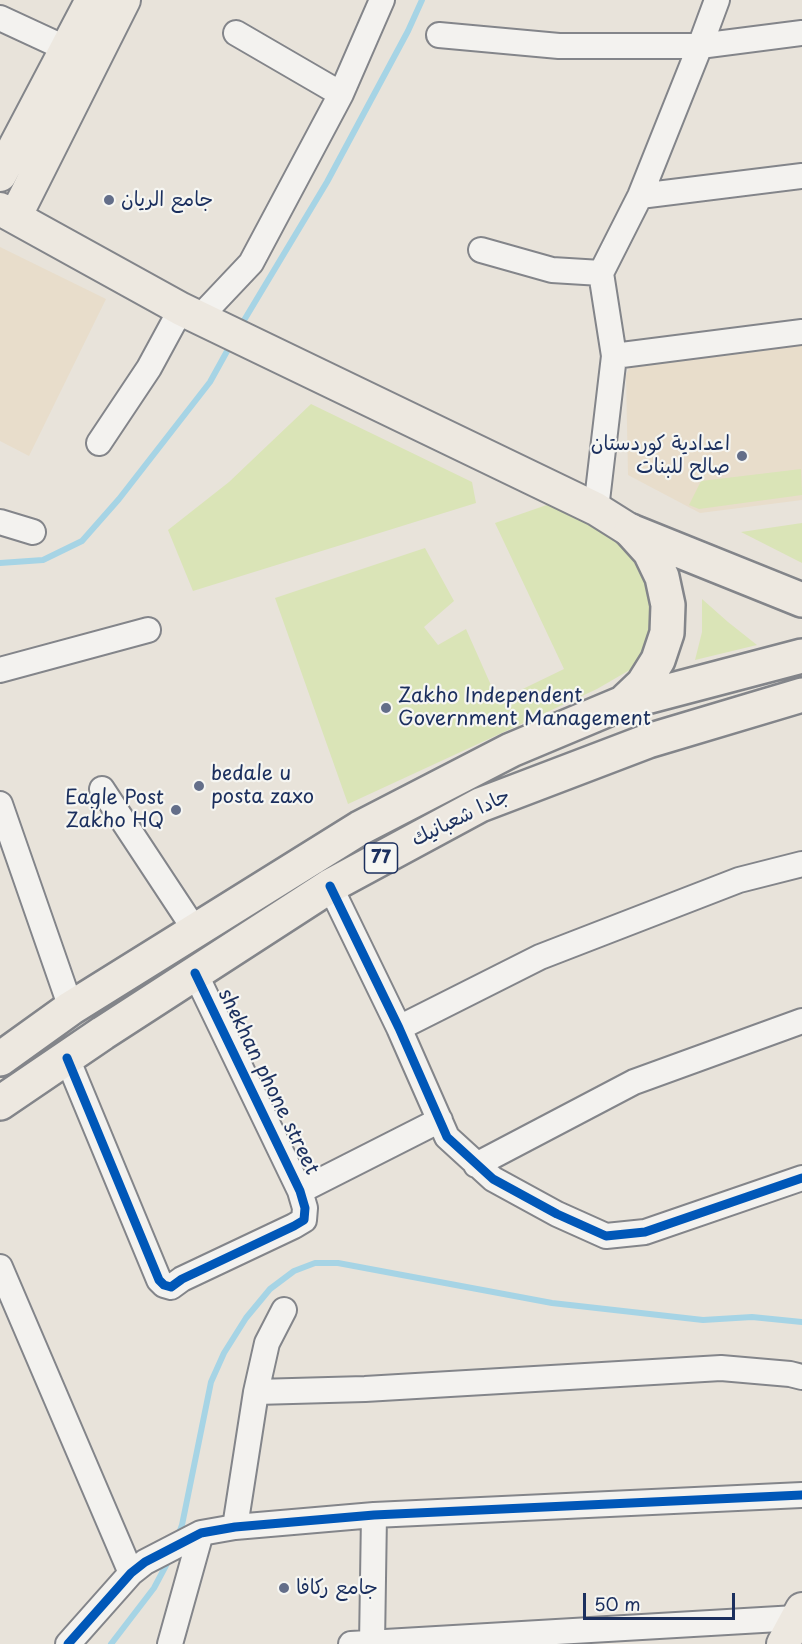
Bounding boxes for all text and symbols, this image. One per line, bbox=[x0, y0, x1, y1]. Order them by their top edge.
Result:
place label: جامع الريان bbox=[121, 188, 213, 212]
marker: جامع الريان bbox=[102, 193, 116, 207]
place label: اعدادية كوردستان صالح للبنات bbox=[591, 432, 730, 479]
marker: اعدادية كوردستان صالح للبنات bbox=[735, 449, 749, 463]
place label: Zakho Independent Government Management bbox=[398, 684, 651, 731]
marker: Zakho Independent Government Management bbox=[379, 701, 393, 715]
place label: bedale u posta zaxo bbox=[211, 762, 314, 809]
marker: bedale u posta zaxo bbox=[192, 779, 206, 793]
street label: جادا شعبانيك bbox=[408, 784, 514, 852]
place label: Eagle Post Zakho HQ bbox=[65, 786, 164, 833]
marker: Eagle Post Zakho HQ bbox=[169, 803, 183, 817]
road number: 77 bbox=[364, 843, 398, 873]
street label: shekhan phone street bbox=[213, 985, 323, 1179]
place label: جامع ركافا bbox=[296, 1576, 378, 1600]
marker: جامع ركافا bbox=[277, 1581, 291, 1595]
scale bar bbox=[586, 1581, 738, 1619]
text: 50 m bbox=[594, 1590, 641, 1617]

